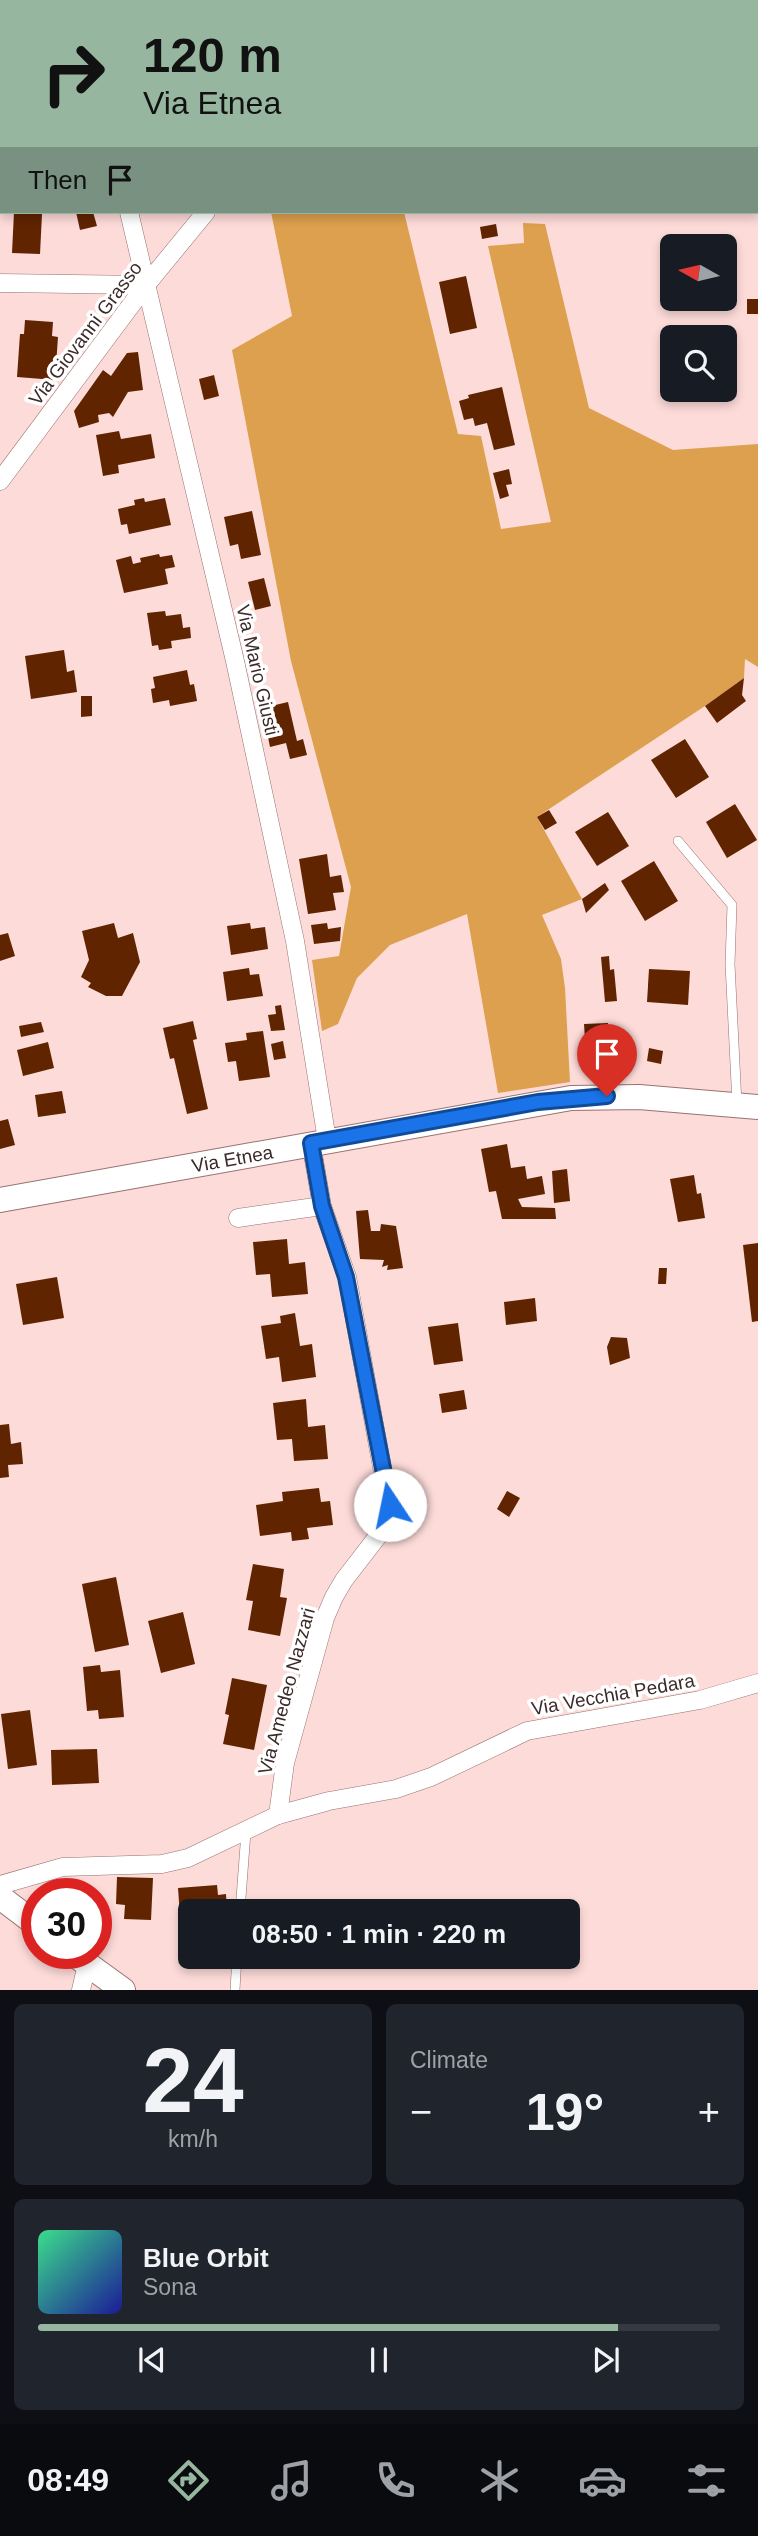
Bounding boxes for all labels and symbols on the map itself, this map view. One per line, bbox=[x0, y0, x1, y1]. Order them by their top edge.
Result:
north arrow bbox=[660, 234, 737, 312]
street label: Via Giovanni Grasso bbox=[25, 258, 146, 409]
street label: Via Mario Giusti bbox=[232, 603, 283, 738]
pin bbox=[577, 1024, 637, 1096]
street label: Via Etnea bbox=[190, 1141, 275, 1177]
position arrow bbox=[353, 1468, 427, 1542]
street label: Via Amedeo Nazzari bbox=[254, 1605, 319, 1777]
street label: Via Vecchia Pedara bbox=[530, 1670, 697, 1719]
speed limit sign: 30 bbox=[21, 1878, 112, 1969]

